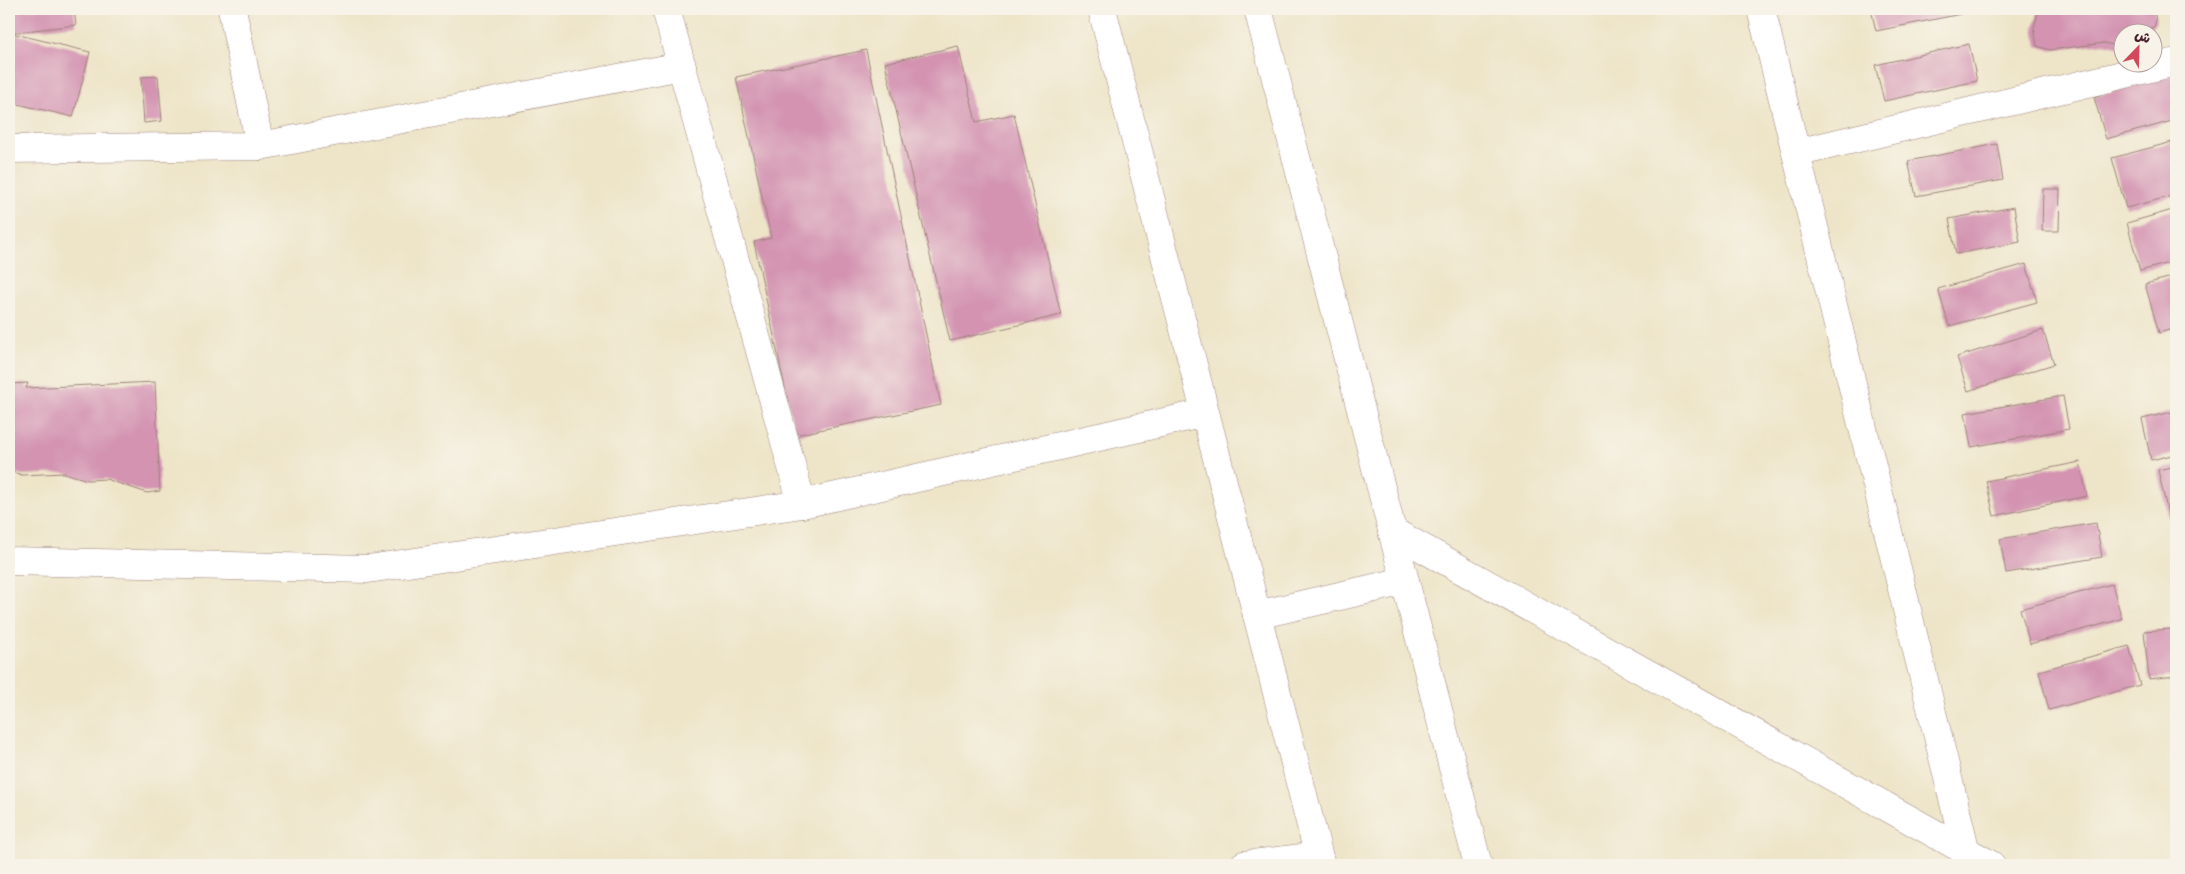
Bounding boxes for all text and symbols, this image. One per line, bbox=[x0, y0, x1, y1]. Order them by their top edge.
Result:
north arrow bbox=[2112, 22, 2162, 72]
text: ش bbox=[2131, 26, 2153, 50]

